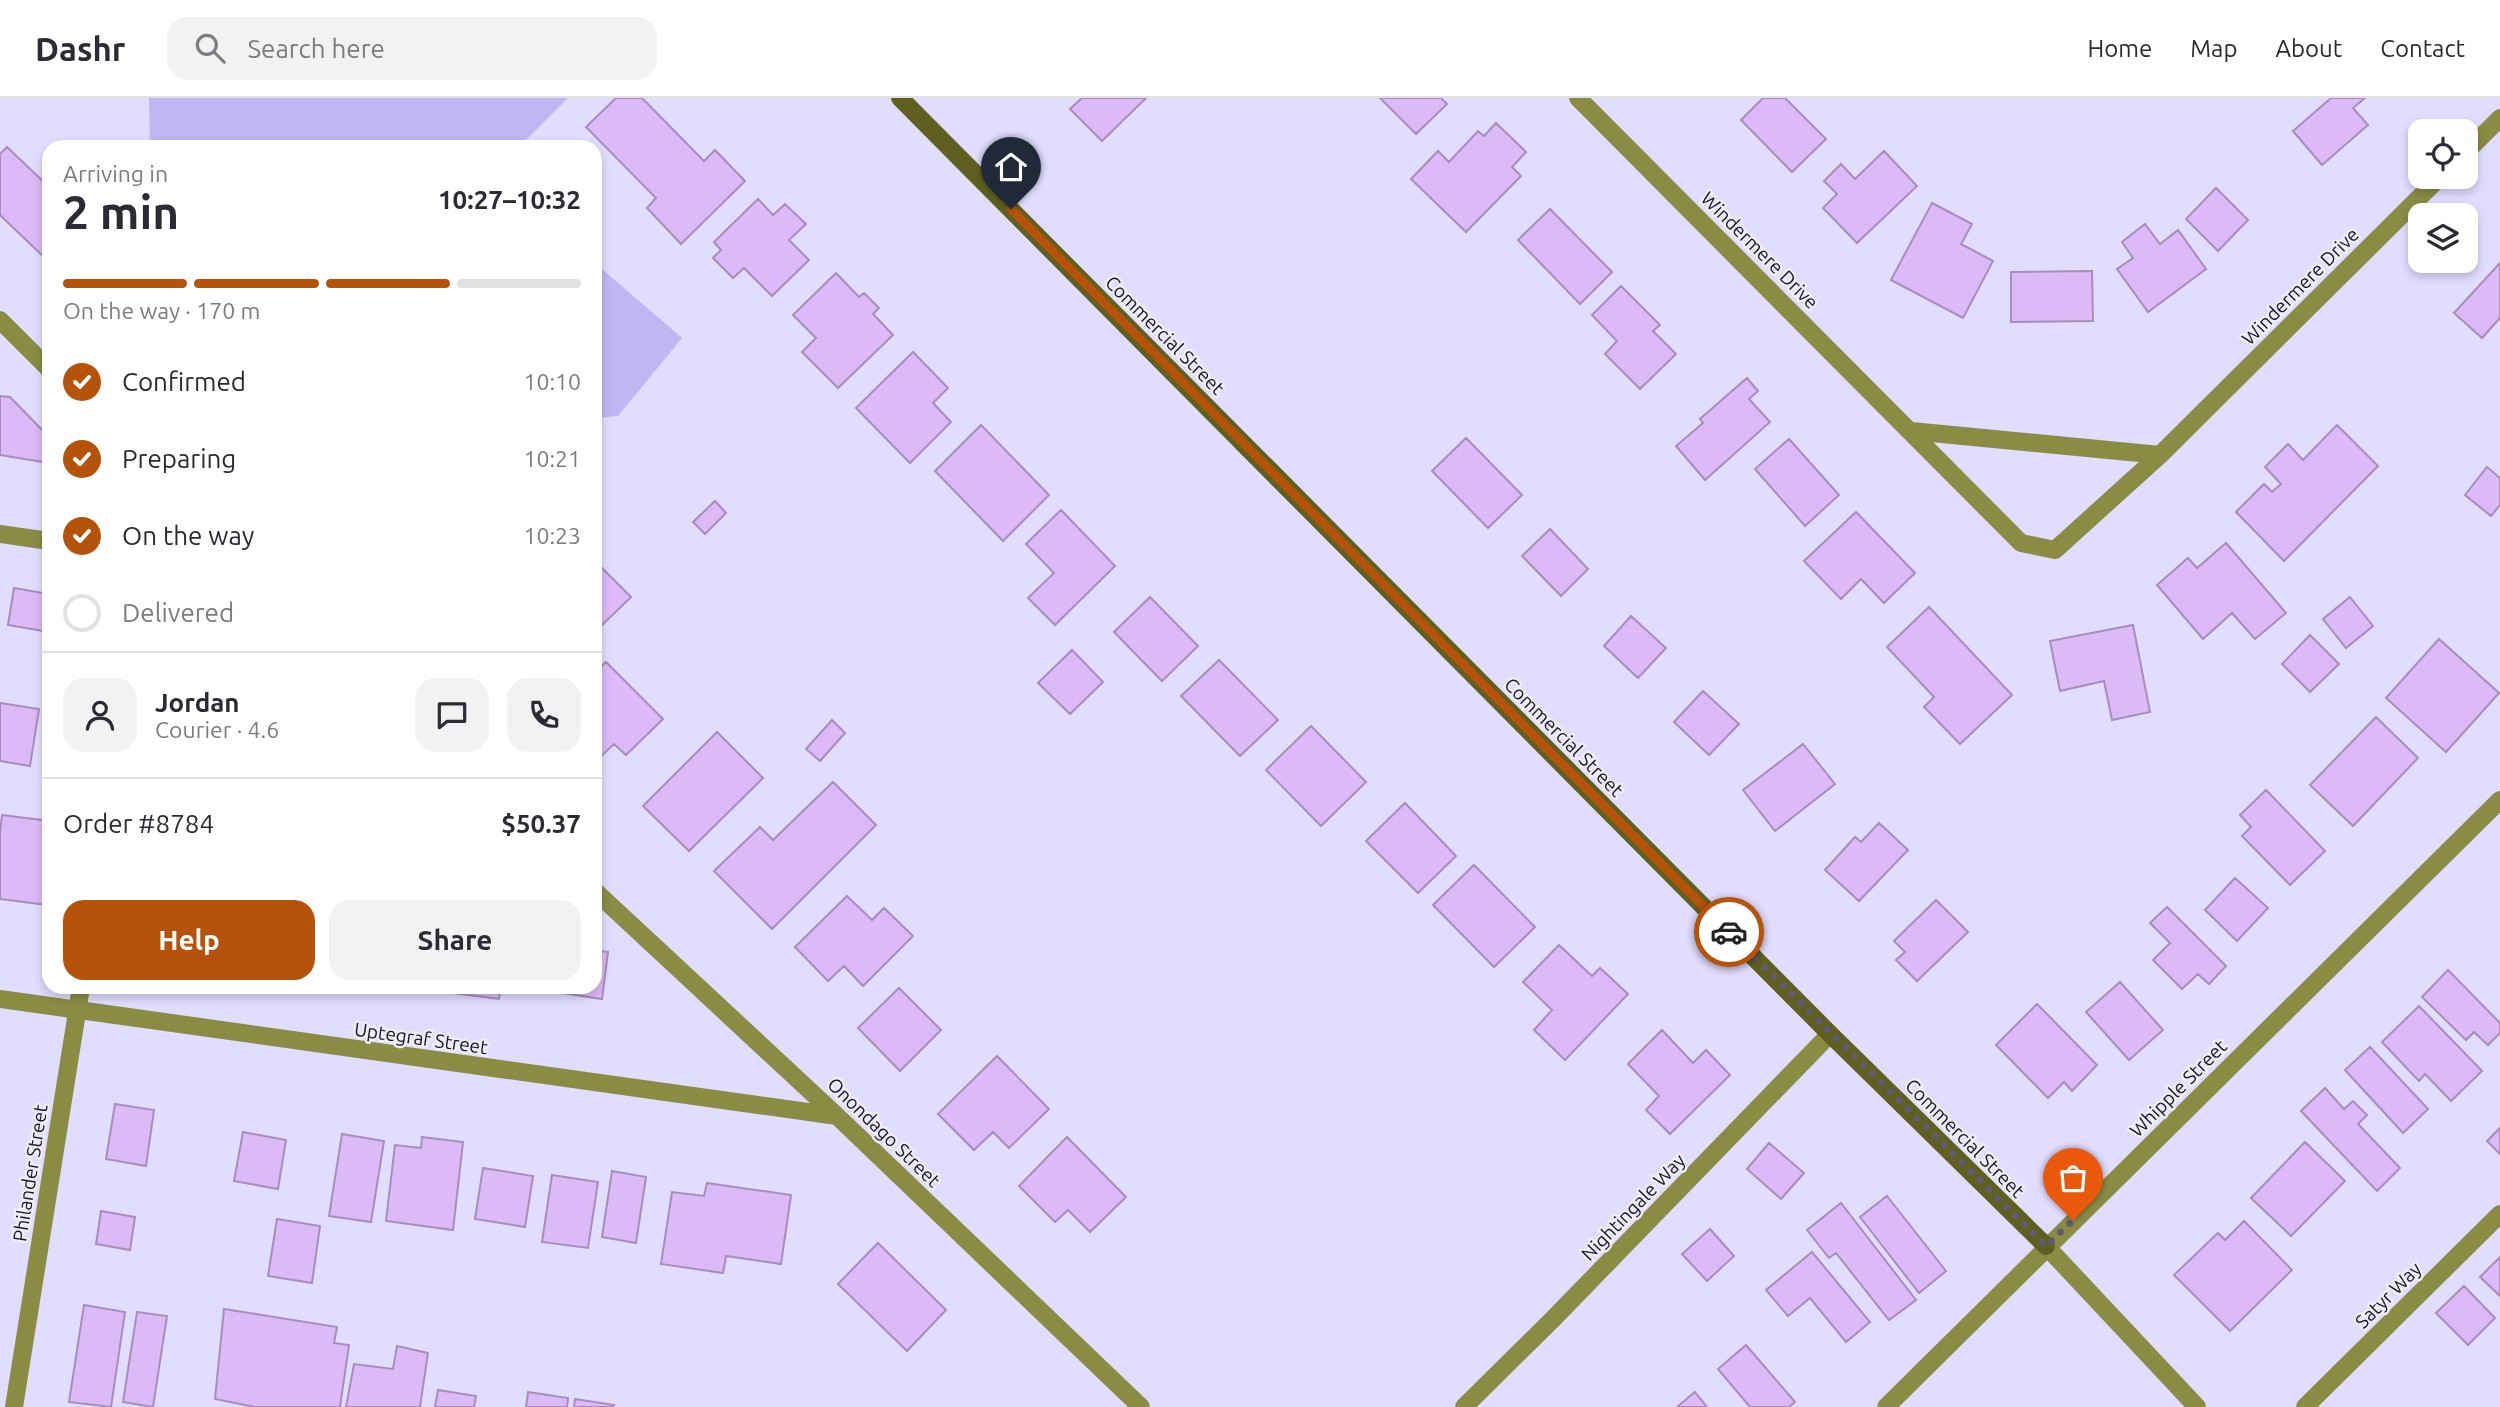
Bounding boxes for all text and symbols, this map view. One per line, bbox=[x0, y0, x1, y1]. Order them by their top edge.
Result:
search box bbox=[167, 17, 657, 80]
icon: search bbox=[191, 29, 229, 67]
text: Dashr bbox=[35, 30, 125, 67]
text: Search here bbox=[247, 34, 385, 63]
text: Home bbox=[2087, 35, 2152, 62]
text: Map bbox=[2190, 35, 2237, 62]
text: About bbox=[2275, 35, 2342, 62]
text: Contact bbox=[2380, 35, 2465, 62]
map controls bbox=[2408, 119, 2478, 273]
button: locate bbox=[2408, 119, 2478, 189]
pin bbox=[981, 137, 1041, 209]
icon: home bbox=[992, 148, 1030, 186]
text: Arriving in bbox=[63, 161, 168, 186]
text: 10:27–10:32 bbox=[438, 185, 581, 214]
text: 2 min bbox=[63, 186, 179, 238]
street label: Windermere Drive bbox=[1697, 187, 1823, 313]
button: layers bbox=[2408, 203, 2478, 273]
street label: Windermere Drive bbox=[2237, 223, 2363, 349]
street label: Commercial Street bbox=[1101, 271, 1229, 399]
text: On the way · 170 m bbox=[63, 298, 260, 323]
icon: check bbox=[63, 363, 101, 401]
text: Confirmed bbox=[122, 367, 246, 396]
text: 10:10 bbox=[523, 369, 581, 394]
icon: check bbox=[63, 440, 101, 478]
text: Preparing bbox=[122, 444, 236, 473]
text: 10:21 bbox=[523, 446, 581, 471]
icon: check bbox=[63, 517, 101, 555]
text: On the way bbox=[122, 521, 254, 550]
text: 10:23 bbox=[523, 523, 581, 548]
text: Delivered bbox=[122, 598, 234, 627]
street label: Commercial Street bbox=[1500, 673, 1628, 801]
button: person bbox=[63, 678, 137, 752]
button: chat bbox=[415, 678, 489, 752]
button: phone bbox=[507, 678, 581, 752]
text: Jordan bbox=[155, 688, 240, 717]
text: Courier · 4.6 bbox=[155, 717, 279, 742]
text: Order #8784 bbox=[63, 809, 214, 838]
text: $50.37 bbox=[501, 809, 581, 838]
courier bbox=[1694, 897, 1764, 967]
button: Help bbox=[63, 900, 315, 980]
button: Share bbox=[329, 900, 581, 980]
icon: car bbox=[1710, 913, 1748, 951]
street label: Uptegraf Street bbox=[353, 1018, 490, 1058]
street label: Whipple Street bbox=[2125, 1035, 2231, 1141]
street label: Onondago Street bbox=[823, 1073, 945, 1192]
street label: Commercial Street bbox=[1901, 1074, 2029, 1202]
street label: Philander Street bbox=[8, 1102, 52, 1243]
pin bbox=[2043, 1148, 2103, 1220]
street label: Nightingale Way bbox=[1577, 1149, 1689, 1265]
icon: bag bbox=[2054, 1159, 2092, 1197]
street label: Satyr Way bbox=[2351, 1258, 2425, 1332]

